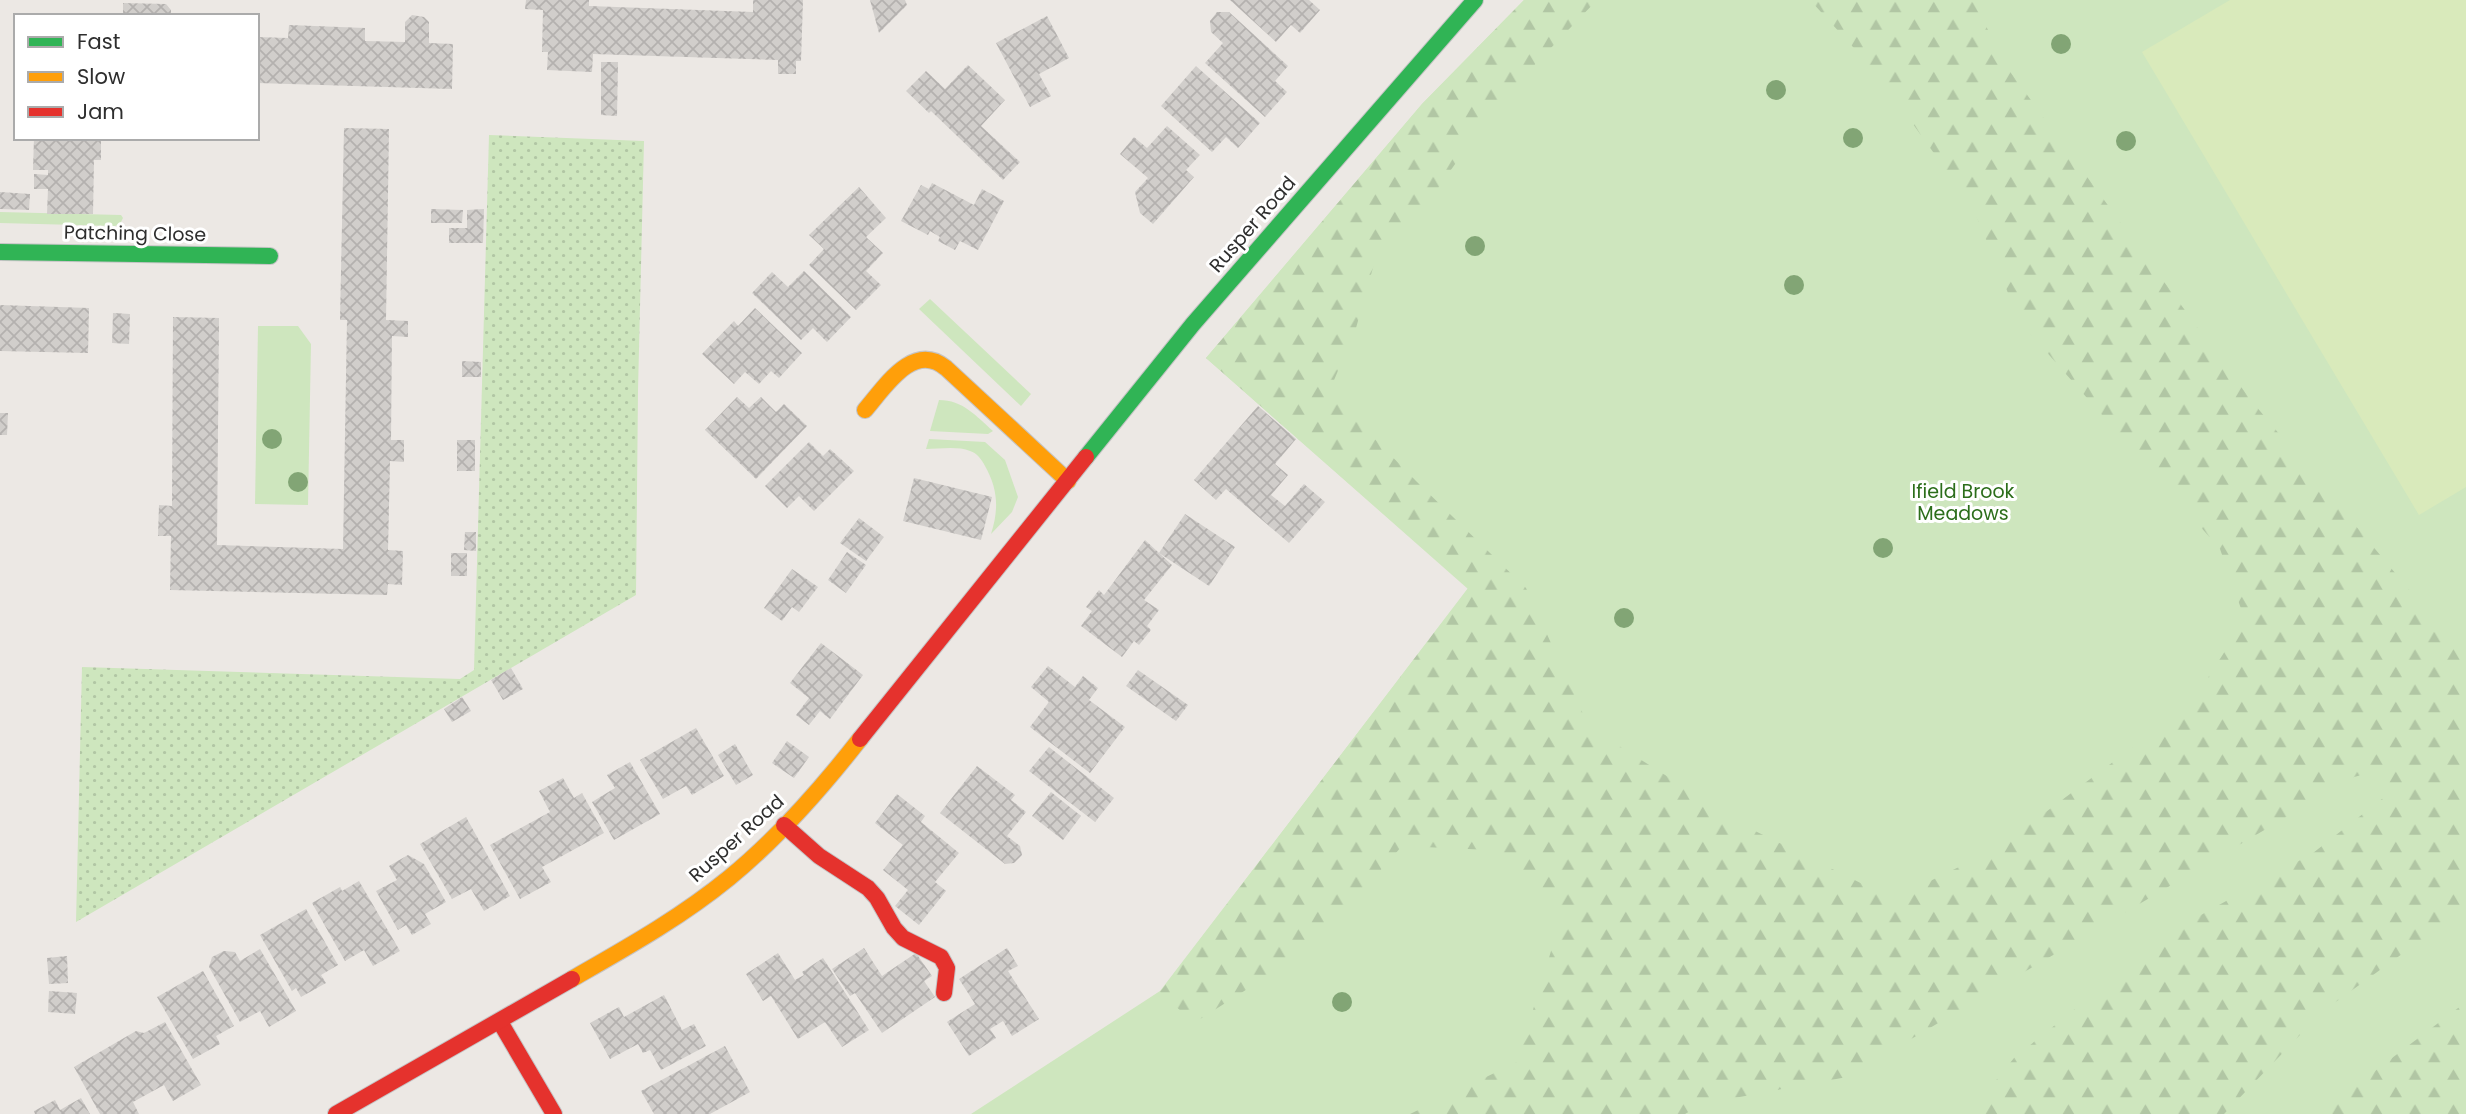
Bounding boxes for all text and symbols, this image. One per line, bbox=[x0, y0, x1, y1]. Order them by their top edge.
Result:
legend bbox=[14, 14, 259, 140]
text: Fast bbox=[77, 27, 120, 56]
text: Slow bbox=[77, 62, 125, 91]
text: Jam bbox=[77, 97, 124, 126]
street label: Rusper Road bbox=[1203, 170, 1302, 278]
street label: Patching Close bbox=[64, 219, 206, 248]
park label: Ifield Brook Meadows bbox=[1912, 478, 2015, 527]
street label: Rusper Road bbox=[683, 788, 790, 888]

